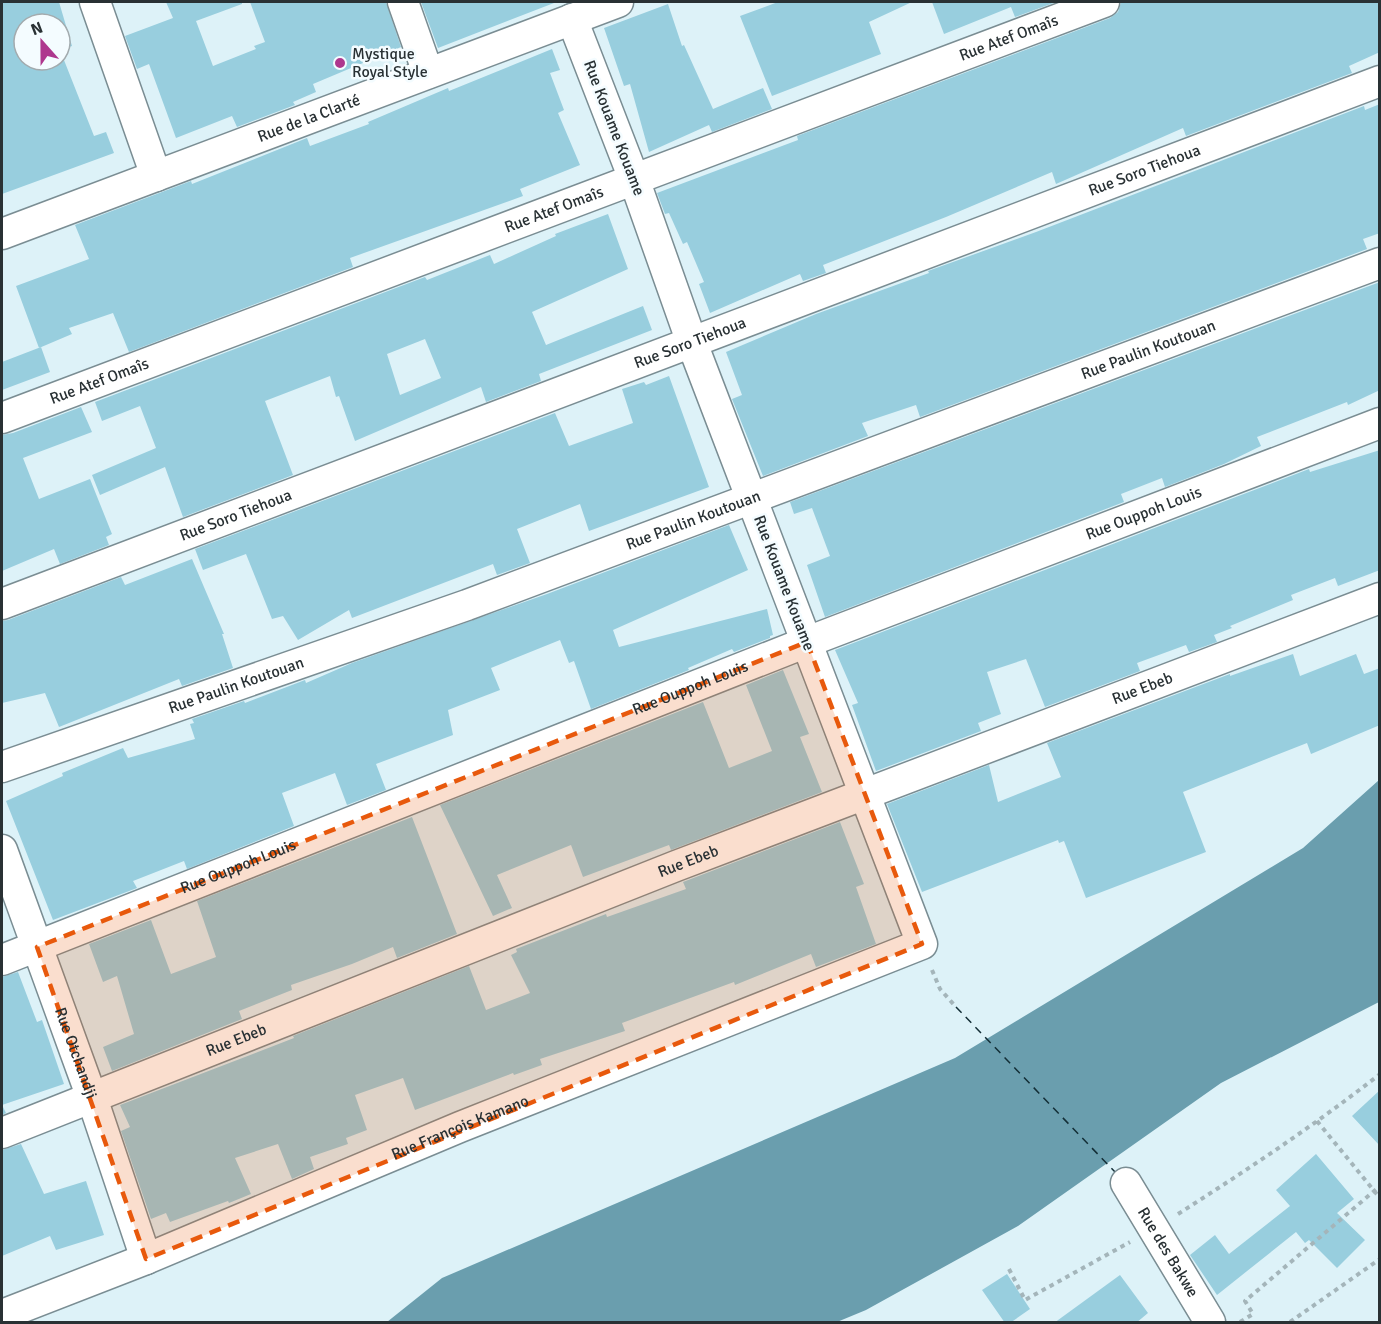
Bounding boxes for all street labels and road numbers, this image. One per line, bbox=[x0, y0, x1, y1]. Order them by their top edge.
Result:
street label: Rue Atef Omaîs bbox=[956, 10, 1061, 66]
street label: Rue Kouame Kouame bbox=[579, 57, 649, 199]
street label: Rue de la Clarté bbox=[255, 90, 363, 147]
street label: Rue Soro Tiehoua bbox=[1086, 140, 1203, 201]
street label: Rue Atef Omaîs bbox=[502, 182, 606, 237]
street label: Rue Soro Tiehoua bbox=[631, 312, 749, 373]
street label: Rue Paulin Koutouan bbox=[1078, 315, 1218, 384]
street label: Rue Atef Omaîs bbox=[47, 354, 152, 409]
street label: Rue Ouppoh Louis bbox=[1083, 482, 1205, 545]
street label: Rue Soro Tiehoua bbox=[177, 485, 295, 546]
street label: Rue Paulin Koutouan bbox=[623, 486, 763, 555]
street label: Rue Kouame Kouame bbox=[749, 512, 819, 654]
street label: Rue Paulin Koutouan bbox=[166, 653, 307, 718]
street label: Rue Ouppoh Louis bbox=[630, 656, 751, 720]
street label: Rue Ebeb bbox=[1109, 668, 1176, 709]
street label: Rue Ouppoh Louis bbox=[178, 835, 299, 899]
street label: Rue Ebeb bbox=[655, 841, 721, 882]
street label: Rue Otchandji bbox=[50, 1005, 101, 1102]
street label: Rue Ebeb bbox=[203, 1019, 269, 1061]
street label: Rue François Kamano bbox=[389, 1091, 532, 1165]
street label: Rue des Bakwe bbox=[1133, 1204, 1203, 1301]

